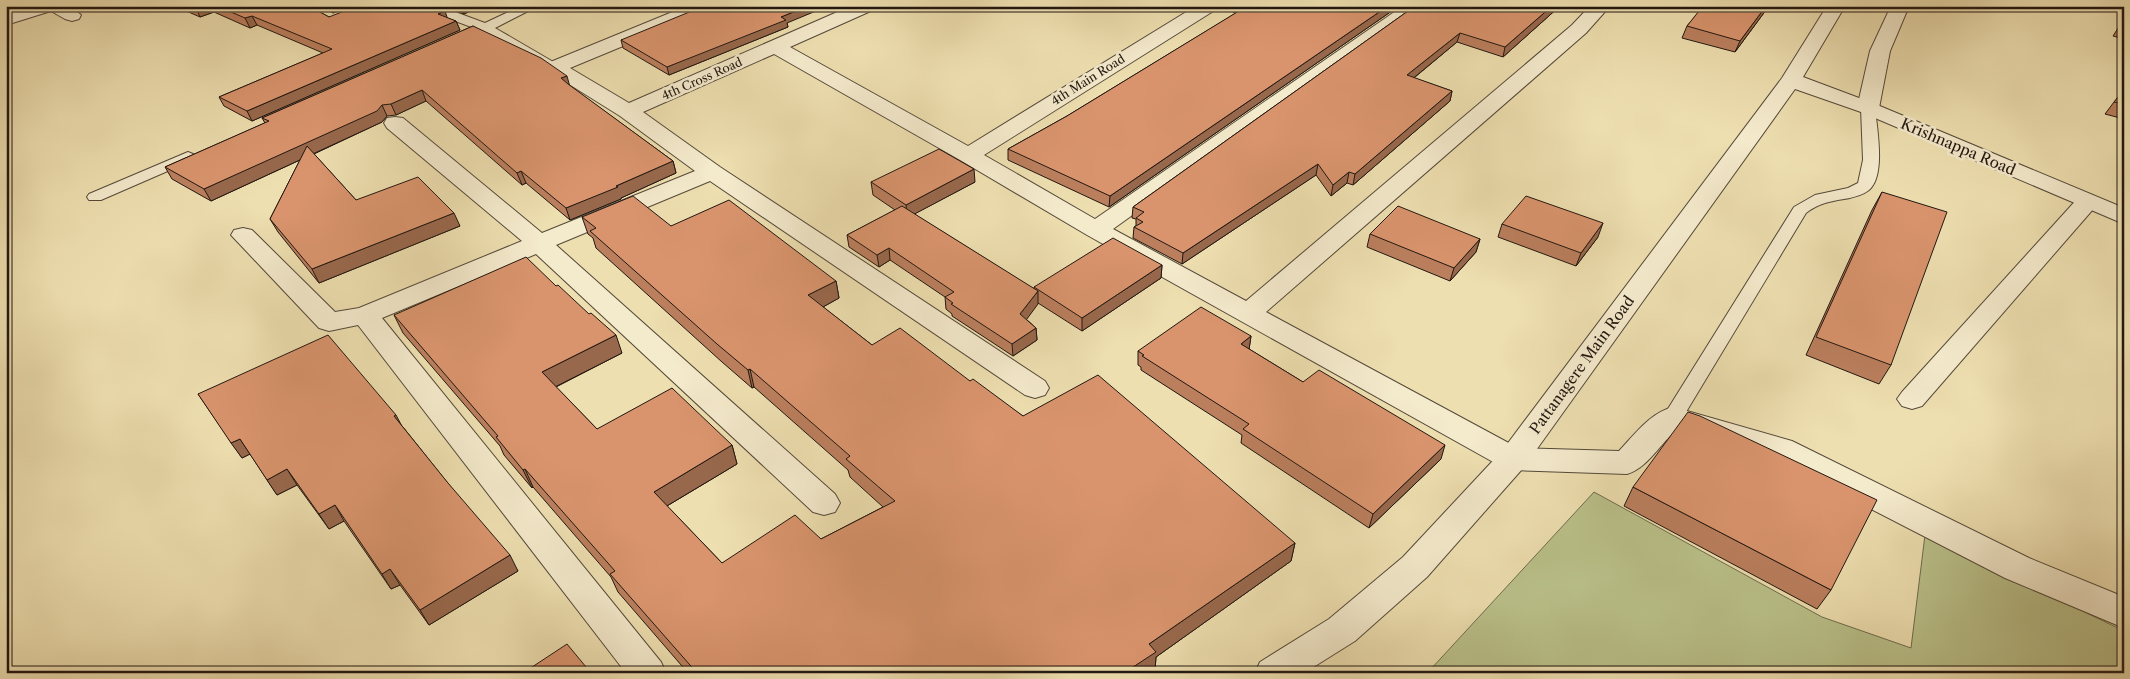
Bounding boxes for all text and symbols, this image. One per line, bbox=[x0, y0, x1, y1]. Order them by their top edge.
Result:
street label: 4th Main Road bbox=[1048, 51, 1128, 108]
street label: 4th Cross Road bbox=[659, 54, 745, 103]
street label: Krishnappa Road bbox=[1898, 114, 2019, 179]
street label: Pattanagere Main Road bbox=[1525, 292, 1638, 438]

